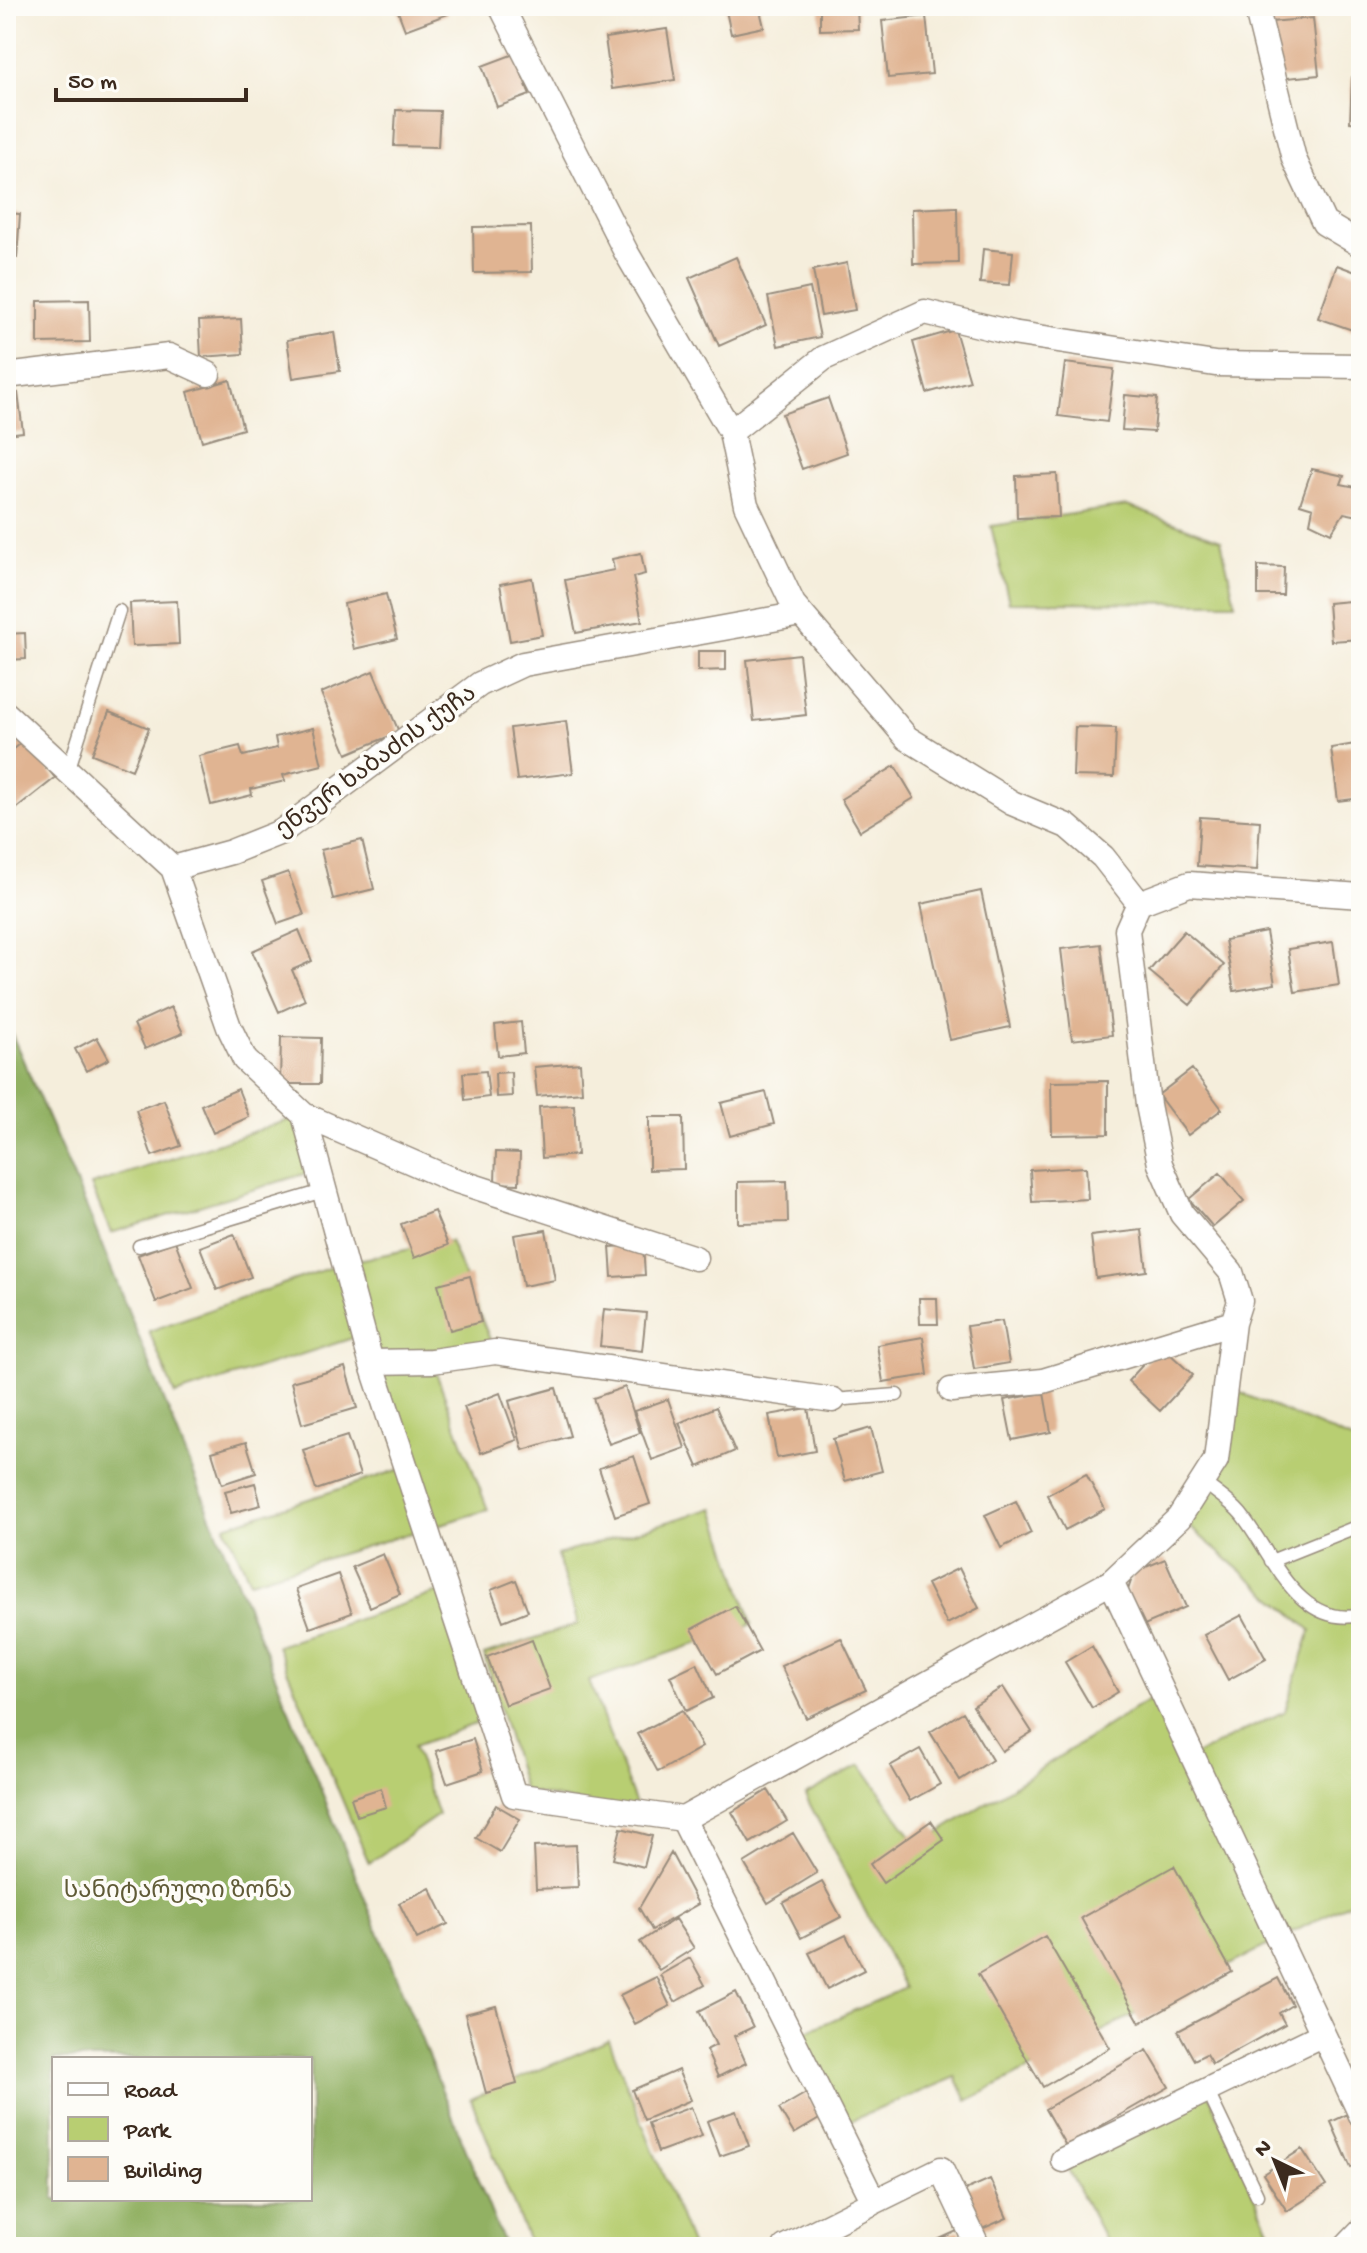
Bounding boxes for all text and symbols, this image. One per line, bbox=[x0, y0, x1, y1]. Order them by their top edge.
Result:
scale bar bbox=[56, 52, 246, 102]
text: 50 m bbox=[68, 69, 117, 98]
street label: ენვერ ხაბაძის ქუჩა bbox=[271, 680, 483, 845]
park label: სანიტარული ზონა bbox=[64, 1878, 292, 1907]
legend bbox=[52, 2057, 312, 2201]
text: Road bbox=[124, 2078, 178, 2107]
text: Park bbox=[123, 2118, 172, 2147]
north arrow bbox=[1235, 2121, 1315, 2201]
text: N bbox=[1250, 2135, 1278, 2164]
text: Building bbox=[123, 2158, 202, 2187]

